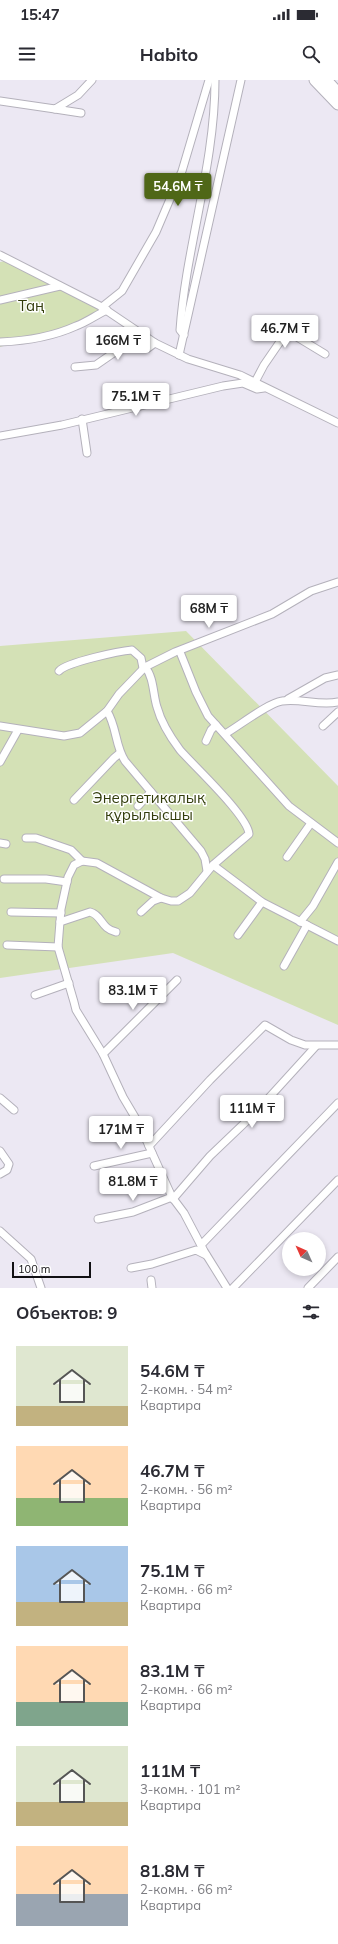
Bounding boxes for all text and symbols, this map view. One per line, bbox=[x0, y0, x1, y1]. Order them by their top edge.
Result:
text: 15:47 bbox=[20, 5, 60, 24]
icon: menu bbox=[16, 43, 38, 65]
text: Habito bbox=[140, 43, 198, 66]
icon: search bbox=[300, 43, 322, 65]
pin: 54.6M ₸ bbox=[141, 173, 215, 207]
text: 54.6M ₸ bbox=[153, 178, 203, 194]
park label: Таң bbox=[18, 296, 44, 315]
pin: 46.7M ₸ bbox=[248, 315, 322, 349]
text: 46.7M ₸ bbox=[260, 320, 310, 336]
pin: 166M ₸ bbox=[85, 327, 151, 361]
text: 166M ₸ bbox=[95, 332, 141, 348]
pin: 75.1M ₸ bbox=[99, 383, 173, 417]
text: 75.1M ₸ bbox=[111, 388, 161, 404]
pin: 68M ₸ bbox=[181, 595, 237, 629]
text: 68M ₸ bbox=[190, 600, 228, 616]
park label: Энергетикалық құрылысшы bbox=[92, 788, 206, 824]
pin: 83.1M ₸ bbox=[96, 977, 170, 1011]
text: 83.1M ₸ bbox=[108, 982, 158, 998]
pin: 111M ₸ bbox=[219, 1095, 285, 1129]
text: 111M ₸ bbox=[229, 1100, 275, 1116]
pin: 171M ₸ bbox=[88, 1116, 154, 1150]
text: 171M ₸ bbox=[98, 1121, 144, 1137]
pin: 81.8M ₸ bbox=[96, 1168, 170, 1202]
text: 81.8M ₸ bbox=[108, 1173, 158, 1189]
north arrow bbox=[282, 1232, 326, 1276]
map controls bbox=[282, 1232, 326, 1276]
scale bar bbox=[12, 1260, 91, 1279]
text: 100 m bbox=[18, 1262, 50, 1276]
icon: filters bbox=[300, 1301, 322, 1323]
text: Объектов: 9 bbox=[16, 1302, 117, 1323]
text: 54.6M ₸ bbox=[140, 1360, 204, 1381]
icon: home bbox=[48, 1362, 96, 1410]
text: 2-комн. · 54 m² bbox=[140, 1381, 233, 1397]
text: Квартира bbox=[140, 1397, 201, 1413]
text: 46.7M ₸ bbox=[140, 1460, 204, 1481]
icon: home bbox=[48, 1462, 96, 1510]
text: 2-комн. · 56 m² bbox=[140, 1481, 233, 1497]
text: Квартира bbox=[140, 1497, 201, 1513]
text: 75.1M ₸ bbox=[140, 1560, 204, 1581]
icon: home bbox=[48, 1562, 96, 1610]
text: 2-комн. · 66 m² bbox=[140, 1581, 233, 1597]
text: Квартира bbox=[140, 1597, 201, 1613]
text: 83.1M ₸ bbox=[140, 1660, 204, 1681]
icon: home bbox=[48, 1662, 96, 1710]
text: 2-комн. · 66 m² bbox=[140, 1681, 233, 1697]
text: Квартира bbox=[140, 1697, 201, 1713]
text: 111M ₸ bbox=[140, 1760, 200, 1781]
icon: home bbox=[48, 1762, 96, 1810]
text: 3-комн. · 101 m² bbox=[140, 1781, 240, 1797]
text: Квартира bbox=[140, 1797, 201, 1813]
text: 81.8M ₸ bbox=[140, 1860, 204, 1881]
icon: home bbox=[48, 1862, 96, 1910]
text: 2-комн. · 66 m² bbox=[140, 1881, 233, 1897]
text: Квартира bbox=[140, 1897, 201, 1913]

